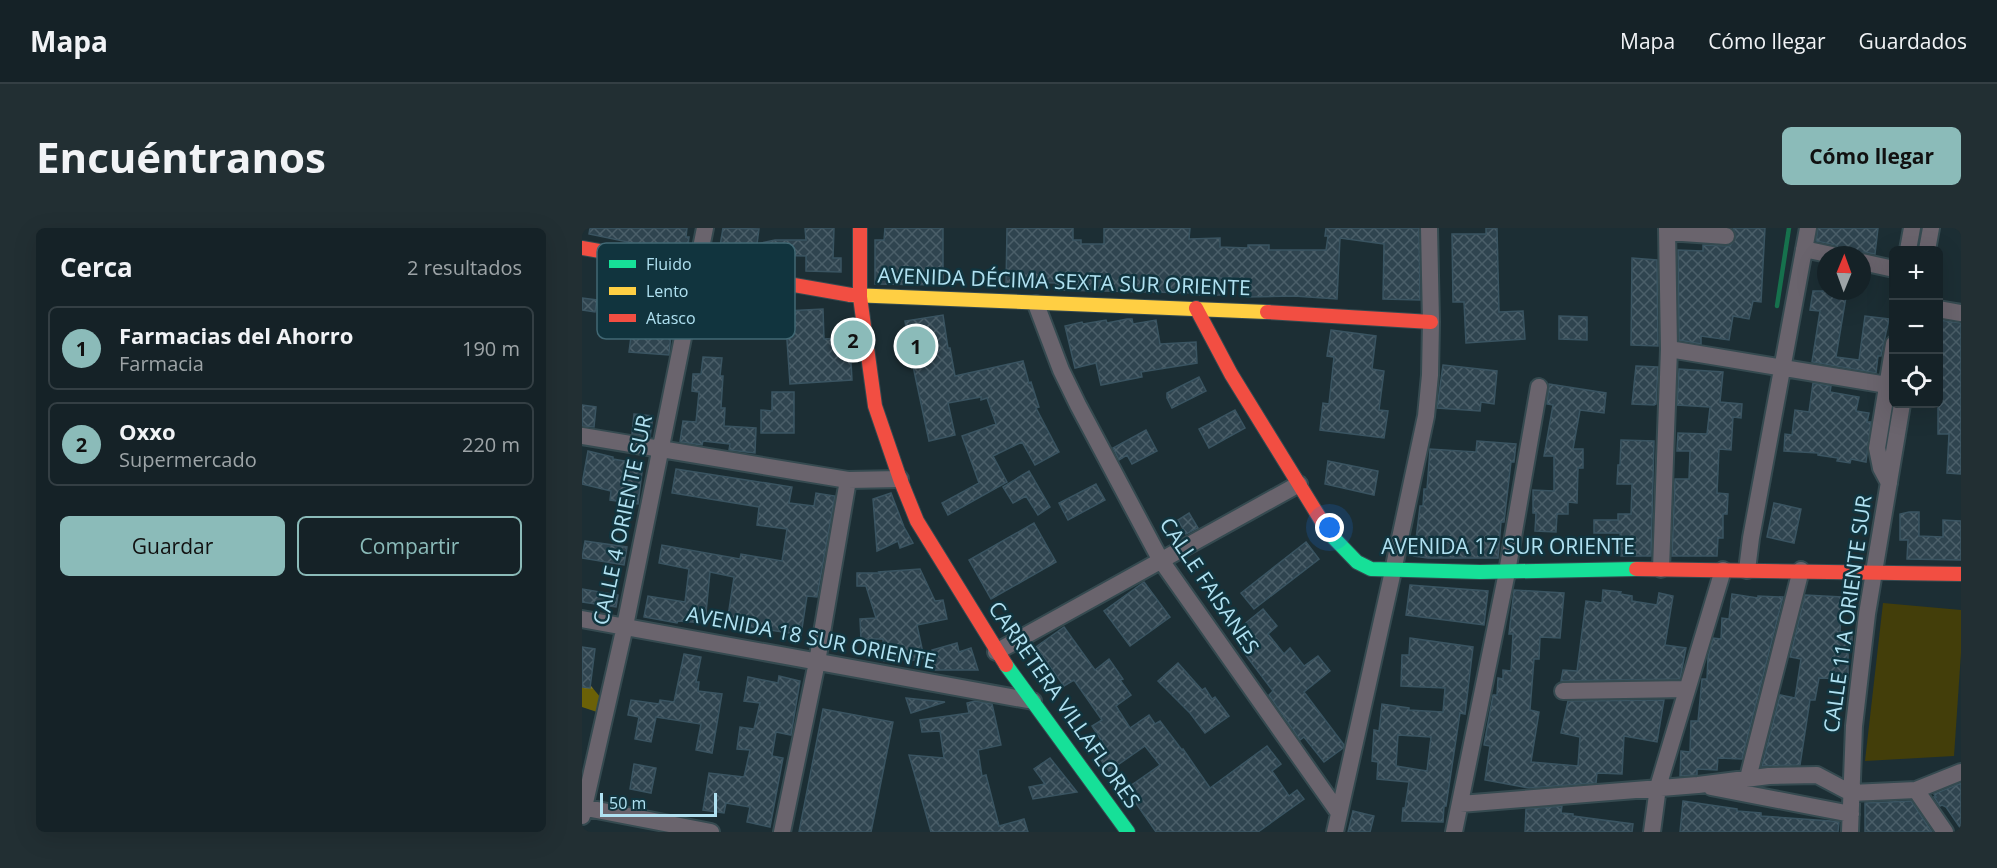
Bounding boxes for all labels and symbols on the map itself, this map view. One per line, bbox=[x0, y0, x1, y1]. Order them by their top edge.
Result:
legend bbox=[597, 243, 795, 339]
north arrow bbox=[1817, 246, 1871, 300]
text: Fluido bbox=[646, 253, 692, 275]
street label: AVENIDA DÉCIMA SEXTA SUR ORIENTE bbox=[877, 260, 1251, 302]
text: Lento bbox=[646, 280, 688, 302]
text: Atasco bbox=[646, 307, 696, 329]
pin: 2 bbox=[834, 318, 872, 362]
pin: 1 bbox=[896, 324, 936, 368]
street label: CALLE 4 ORIENTE SUR bbox=[586, 412, 658, 627]
street label: CALLE 11A ORIENTE SUR bbox=[1816, 493, 1878, 734]
street label: CALLE FAISANES bbox=[1154, 512, 1266, 659]
your location bbox=[1315, 513, 1344, 542]
street label: AVENIDA 17 SUR ORIENTE bbox=[1381, 532, 1635, 560]
street label: CARRETERA VILLAFLORES bbox=[983, 595, 1147, 814]
street label: AVENIDA 18 SUR ORIENTE bbox=[684, 599, 938, 675]
scale bar bbox=[600, 790, 717, 818]

